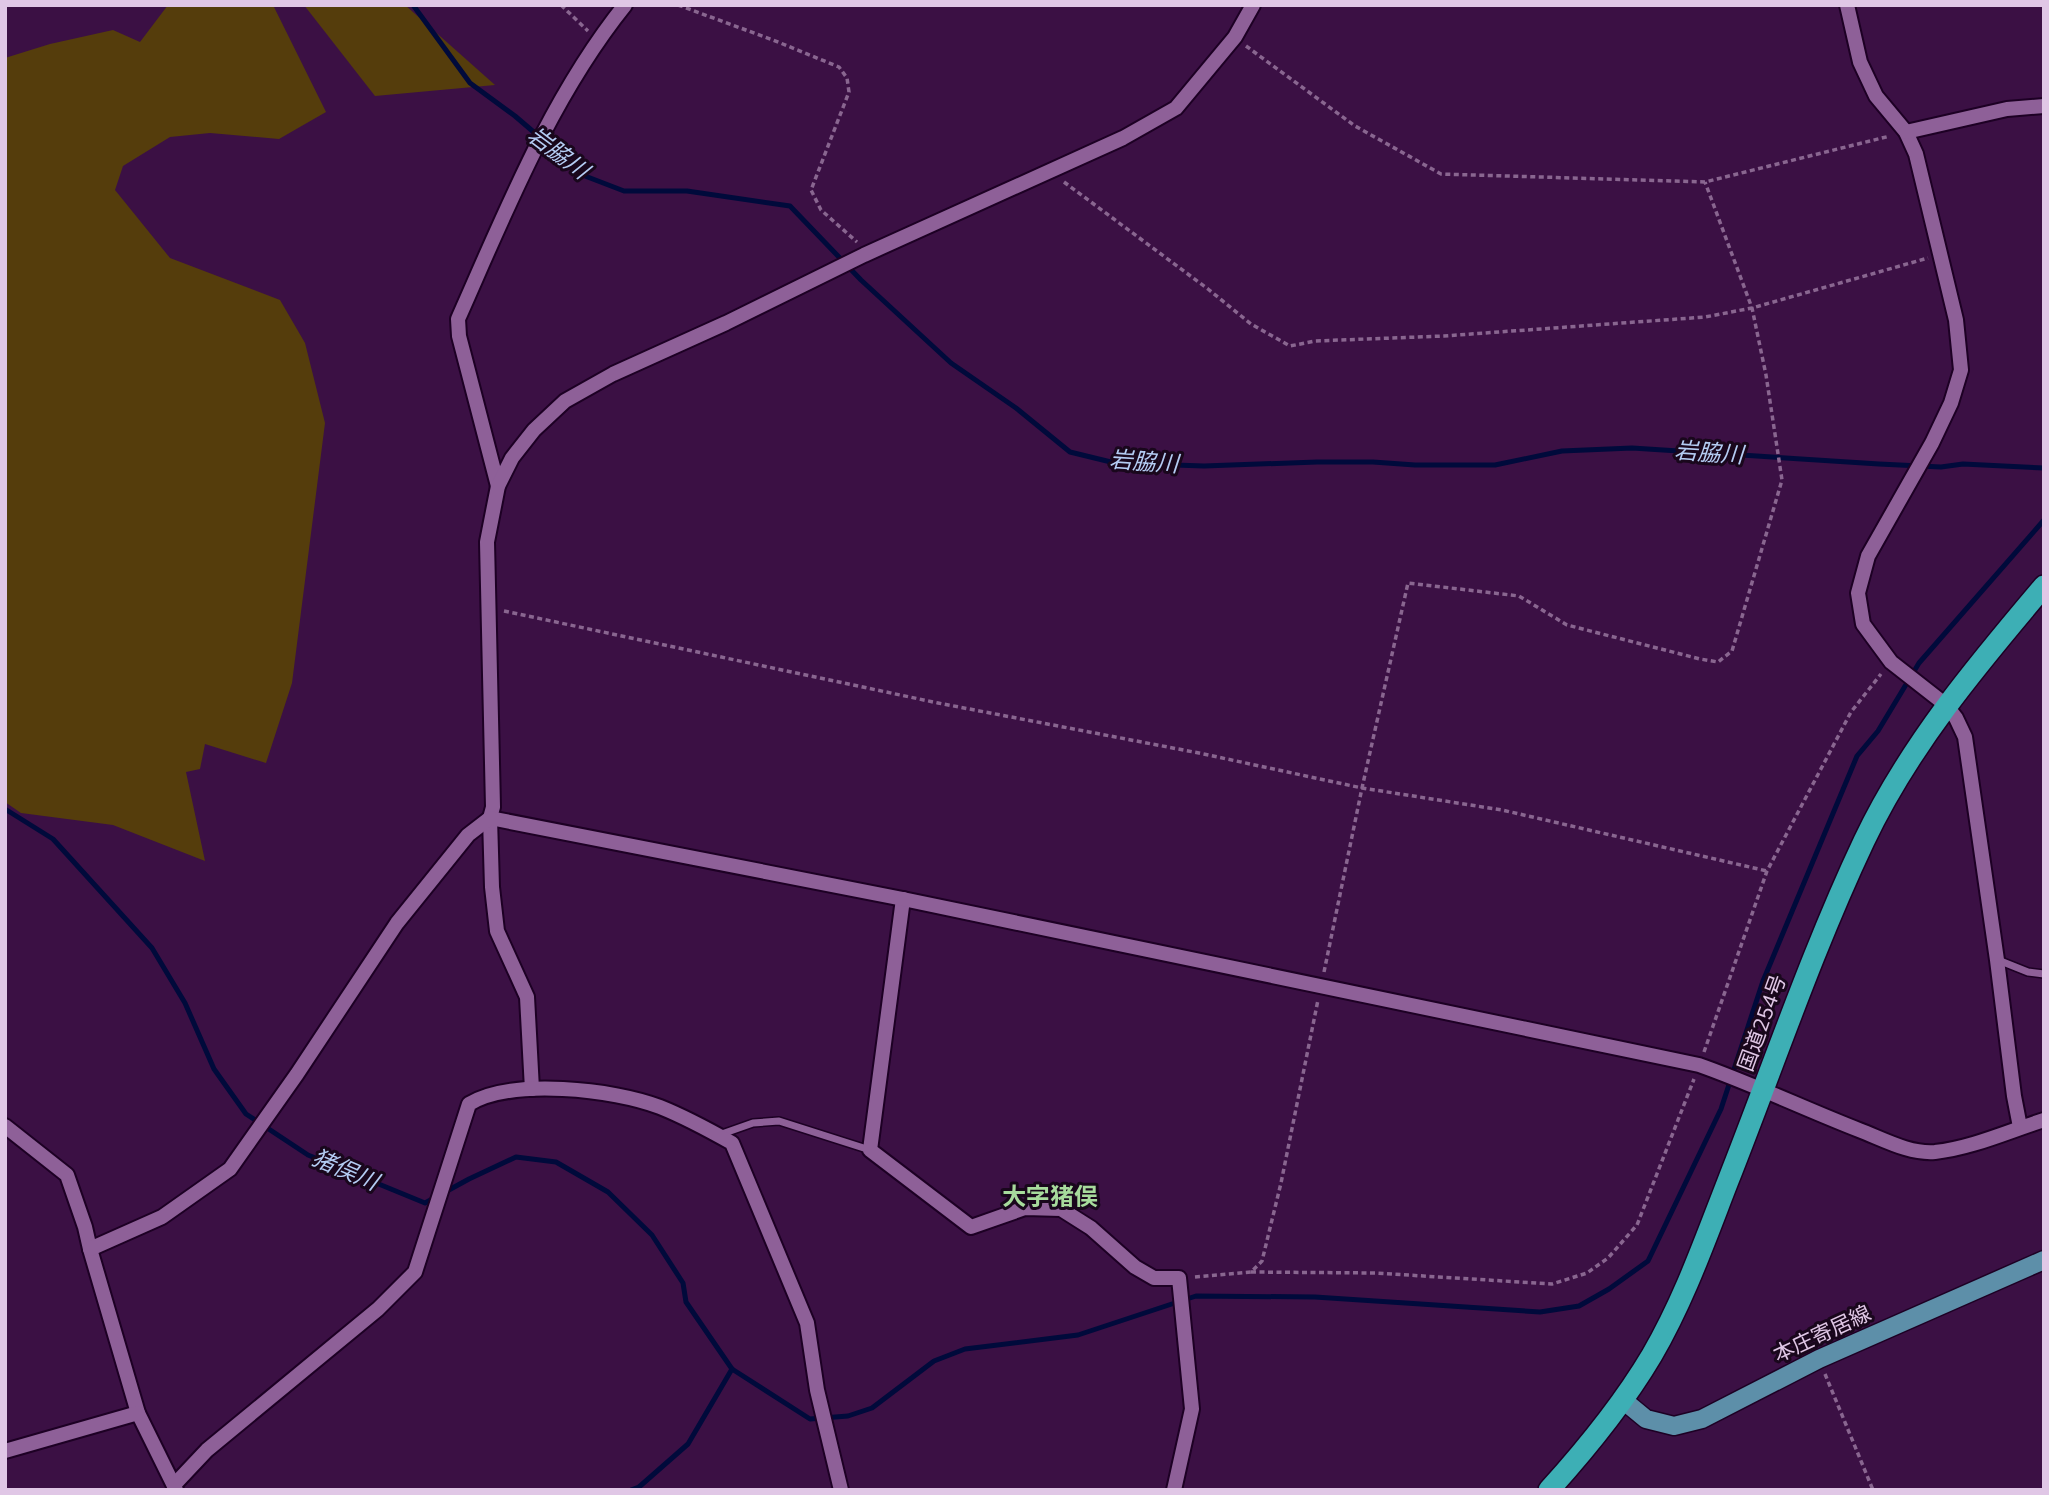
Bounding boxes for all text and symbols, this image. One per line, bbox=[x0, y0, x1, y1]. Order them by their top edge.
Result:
water label: 岩脇川 bbox=[521, 120, 597, 188]
water label: 岩脇川 bbox=[1674, 435, 1747, 471]
water label: 岩脇川 bbox=[1109, 444, 1182, 480]
street label: 国道254号 bbox=[1732, 971, 1792, 1075]
water label: 猪俣川 bbox=[307, 1142, 386, 1199]
district label: 大字猪俣 bbox=[1002, 1181, 1098, 1213]
street label: 本庄寄居線 bbox=[1769, 1299, 1875, 1369]

